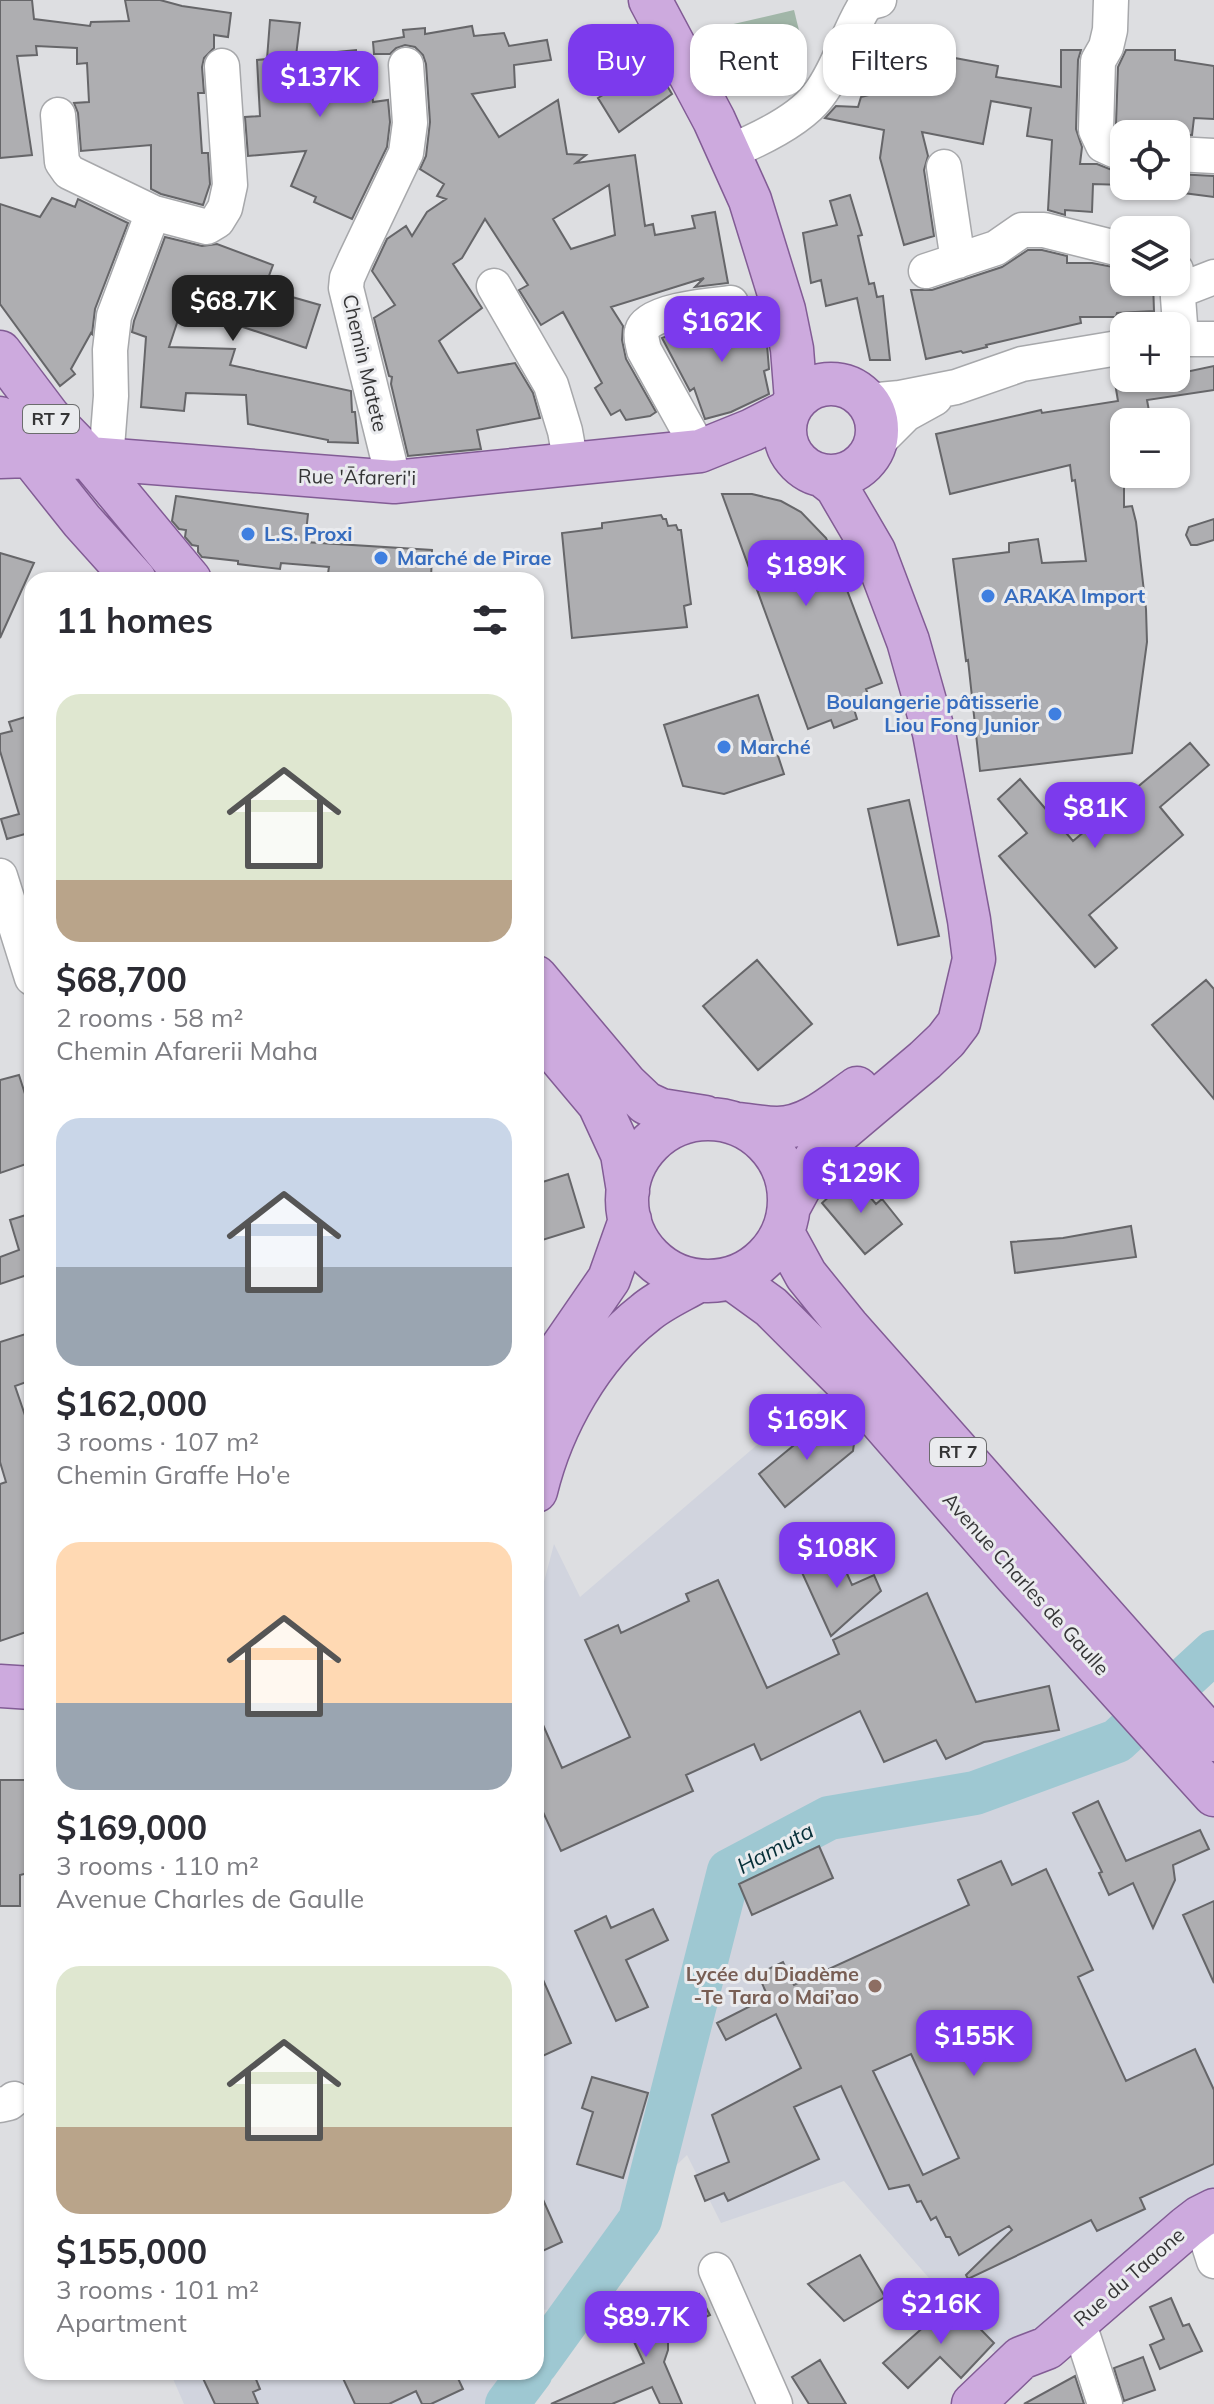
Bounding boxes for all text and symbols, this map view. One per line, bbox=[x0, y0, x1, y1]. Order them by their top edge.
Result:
chip: Buy bbox=[568, 24, 674, 96]
chip: Rent bbox=[690, 24, 807, 96]
chip: Filters bbox=[823, 24, 956, 96]
pin: $137K bbox=[264, 51, 376, 119]
text: $137K bbox=[280, 60, 360, 93]
map controls bbox=[1110, 120, 1190, 488]
button: locate bbox=[1110, 120, 1190, 200]
button: layers bbox=[1110, 216, 1190, 296]
pin: $68.7K bbox=[168, 275, 298, 343]
text: $68.7K bbox=[190, 284, 276, 317]
street label: Chemin Matete bbox=[338, 292, 393, 434]
pin: $162K bbox=[666, 296, 778, 364]
text: $162K bbox=[682, 305, 762, 338]
button: + bbox=[1110, 312, 1190, 392]
road number: RT 7 bbox=[23, 405, 79, 433]
button: − bbox=[1110, 408, 1190, 488]
street label: Rue 'Āfareri'i bbox=[298, 463, 416, 490]
place label: L.S. Proxi bbox=[264, 521, 352, 546]
marker: L.S. Proxi bbox=[239, 525, 257, 543]
pin: $189K bbox=[750, 540, 862, 608]
place label: Marché de Pirae bbox=[397, 545, 552, 570]
marker: Marché de Pirae bbox=[372, 549, 390, 567]
text: $189K bbox=[766, 549, 846, 582]
place label: ARAKA Import bbox=[1004, 583, 1145, 608]
marker: ARAKA Import bbox=[979, 587, 997, 605]
icon: filters bbox=[468, 598, 512, 642]
text: 11 homes bbox=[56, 599, 213, 642]
place label: Boulangerie pâtisserie Liou Fong Junior bbox=[826, 689, 1039, 737]
marker: Boulangerie pâtisserie Liou Fong Junior bbox=[1046, 705, 1064, 723]
place label: Marché bbox=[740, 734, 811, 759]
marker: Marché bbox=[715, 738, 733, 756]
icon: home bbox=[212, 746, 356, 890]
pin: $81K bbox=[1048, 782, 1142, 850]
text: $81K bbox=[1063, 791, 1127, 824]
text: $68,700 bbox=[56, 958, 187, 1001]
text: 2 rooms · 58 m² bbox=[56, 1001, 243, 1034]
text: Chemin Afarerii Maha bbox=[56, 1034, 318, 1067]
pin: $129K bbox=[805, 1147, 917, 1215]
text: $129K bbox=[821, 1156, 901, 1189]
icon: home bbox=[212, 1170, 356, 1314]
text: $162,000 bbox=[56, 1382, 207, 1425]
pin: $169K bbox=[751, 1394, 863, 1462]
text: $169K bbox=[767, 1403, 847, 1436]
text: 3 rooms · 107 m² bbox=[56, 1425, 259, 1458]
road number: RT 7 bbox=[930, 1438, 986, 1466]
text: Chemin Graffe Ho'e bbox=[56, 1458, 291, 1491]
street label: Avenue Charles de Gaulle bbox=[938, 1487, 1115, 1680]
pin: $108K bbox=[781, 1522, 893, 1590]
text: $108K bbox=[797, 1531, 877, 1564]
icon: home bbox=[212, 1594, 356, 1738]
text: $169,000 bbox=[56, 1806, 207, 1849]
water label: Hamuta bbox=[732, 1816, 818, 1880]
text: 3 rooms · 110 m² bbox=[56, 1849, 259, 1882]
text: Avenue Charles de Gaulle bbox=[56, 1882, 364, 1915]
place label: Lycée du Diadème -Te Tara o Mai’ao bbox=[686, 1961, 859, 2009]
marker: Lycée du Diadème -Te Tara o Mai’ao bbox=[866, 1977, 884, 1995]
pin: $155K bbox=[918, 2010, 1030, 2078]
icon: home bbox=[212, 2018, 356, 2162]
text: $155K bbox=[934, 2019, 1014, 2052]
street label: Rue du Taaone bbox=[1068, 2222, 1189, 2332]
text: $155,000 bbox=[56, 2230, 207, 2273]
text: 3 rooms · 101 m² bbox=[56, 2273, 259, 2306]
pin: $216K bbox=[885, 2278, 997, 2346]
text: $216K bbox=[901, 2287, 981, 2320]
pin: $89.7K bbox=[581, 2291, 711, 2359]
text: $89.7K bbox=[603, 2300, 689, 2333]
text: Apartment bbox=[56, 2306, 187, 2339]

